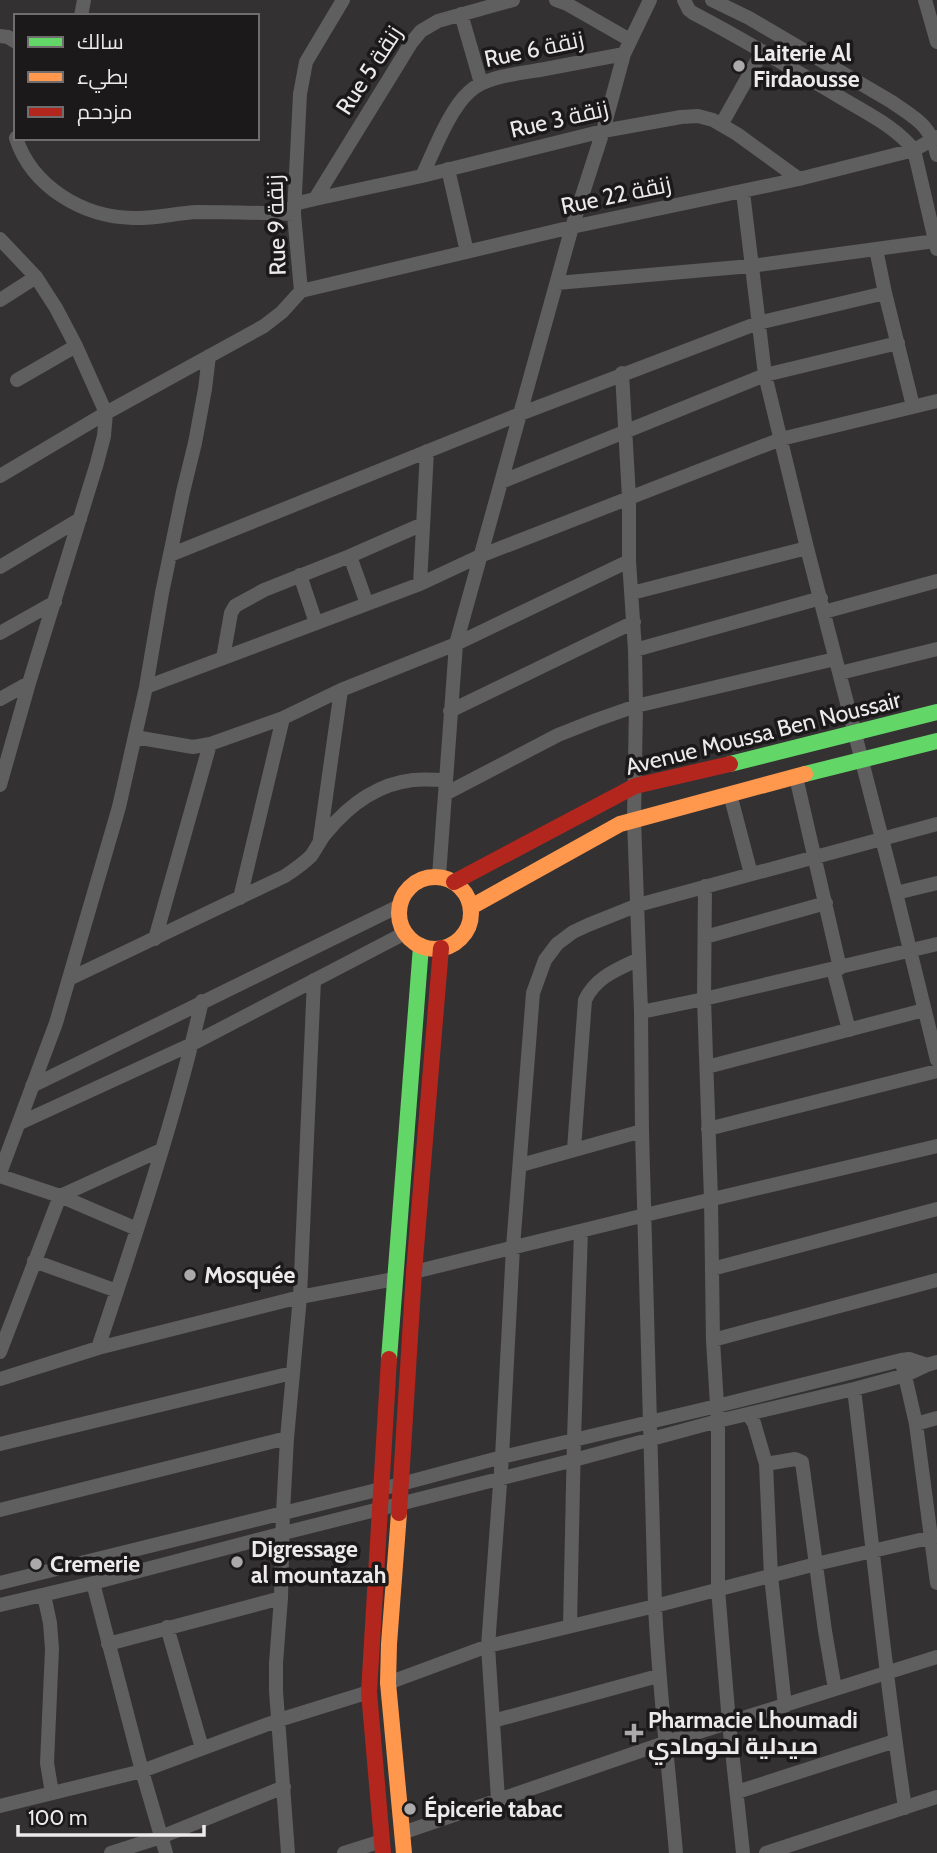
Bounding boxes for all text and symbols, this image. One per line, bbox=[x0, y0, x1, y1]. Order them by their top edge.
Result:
legend bbox=[14, 14, 259, 140]
street label: Rue 5 زنقة bbox=[330, 20, 408, 120]
street label: Rue 6 زنقة bbox=[482, 25, 586, 73]
text: سالك bbox=[77, 29, 124, 54]
place label: Laiterie Al Firdaousse bbox=[753, 39, 860, 93]
marker: Laiterie Al Firdaousse bbox=[731, 58, 747, 74]
text: بطيء bbox=[77, 64, 128, 93]
street label: Rue 3 زنقة bbox=[507, 94, 611, 144]
text: مزدحم bbox=[77, 99, 132, 126]
street label: Rue 22 زنقة bbox=[558, 170, 674, 220]
street label: Rue 9 زنقة bbox=[260, 174, 292, 276]
street label: Avenue Moussa Ben Noussair bbox=[622, 685, 904, 781]
place label: Mosquée bbox=[204, 1261, 295, 1289]
marker: Mosquée bbox=[182, 1267, 198, 1283]
place label: Digressage al mountazah bbox=[251, 1535, 386, 1589]
place label: Cremerie bbox=[50, 1550, 140, 1578]
marker: Digressage al mountazah bbox=[229, 1554, 245, 1570]
marker: Cremerie bbox=[28, 1556, 44, 1572]
place label: Pharmacie Lhoumadi صيدلية لحومادي bbox=[648, 1706, 858, 1765]
marker: Pharmacie Lhoumadi صيدلية لحومادي bbox=[626, 1725, 642, 1741]
scale bar bbox=[18, 1794, 203, 1838]
place label: Épicerie tabac bbox=[424, 1795, 562, 1823]
marker: Épicerie tabac bbox=[402, 1801, 418, 1817]
text: 100 m bbox=[28, 1805, 87, 1830]

